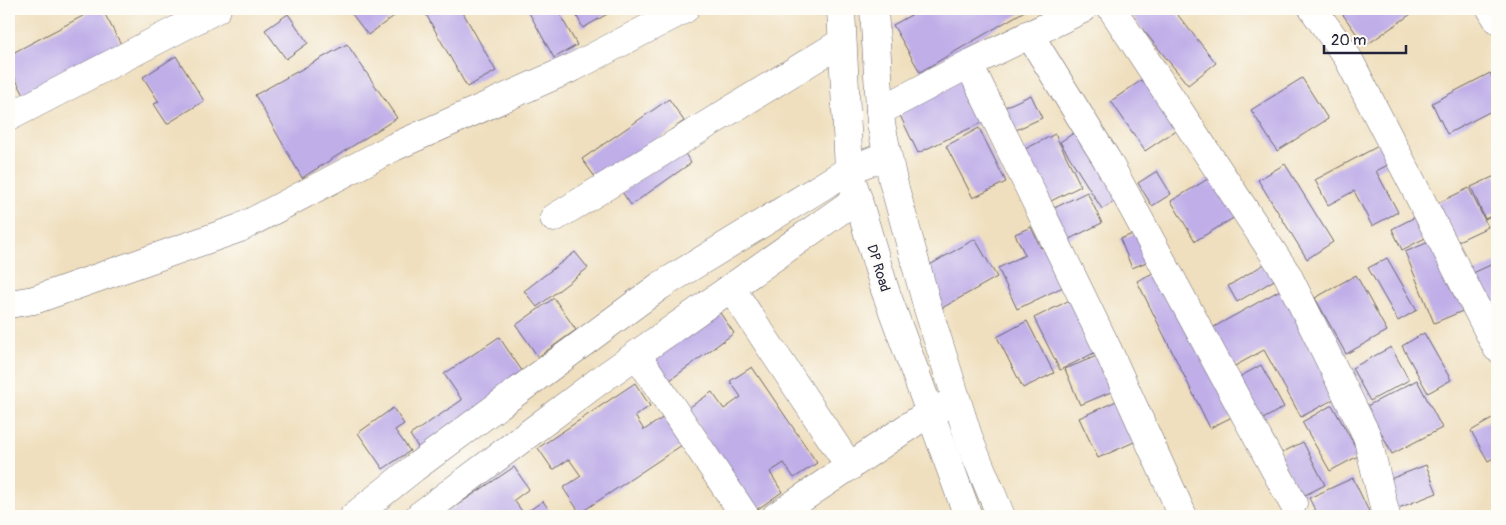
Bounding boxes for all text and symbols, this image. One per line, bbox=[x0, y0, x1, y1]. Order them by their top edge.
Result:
scale bar bbox=[1324, 22, 1406, 54]
text: 20 m bbox=[1331, 31, 1366, 50]
street label: DP Road bbox=[863, 242, 894, 294]

